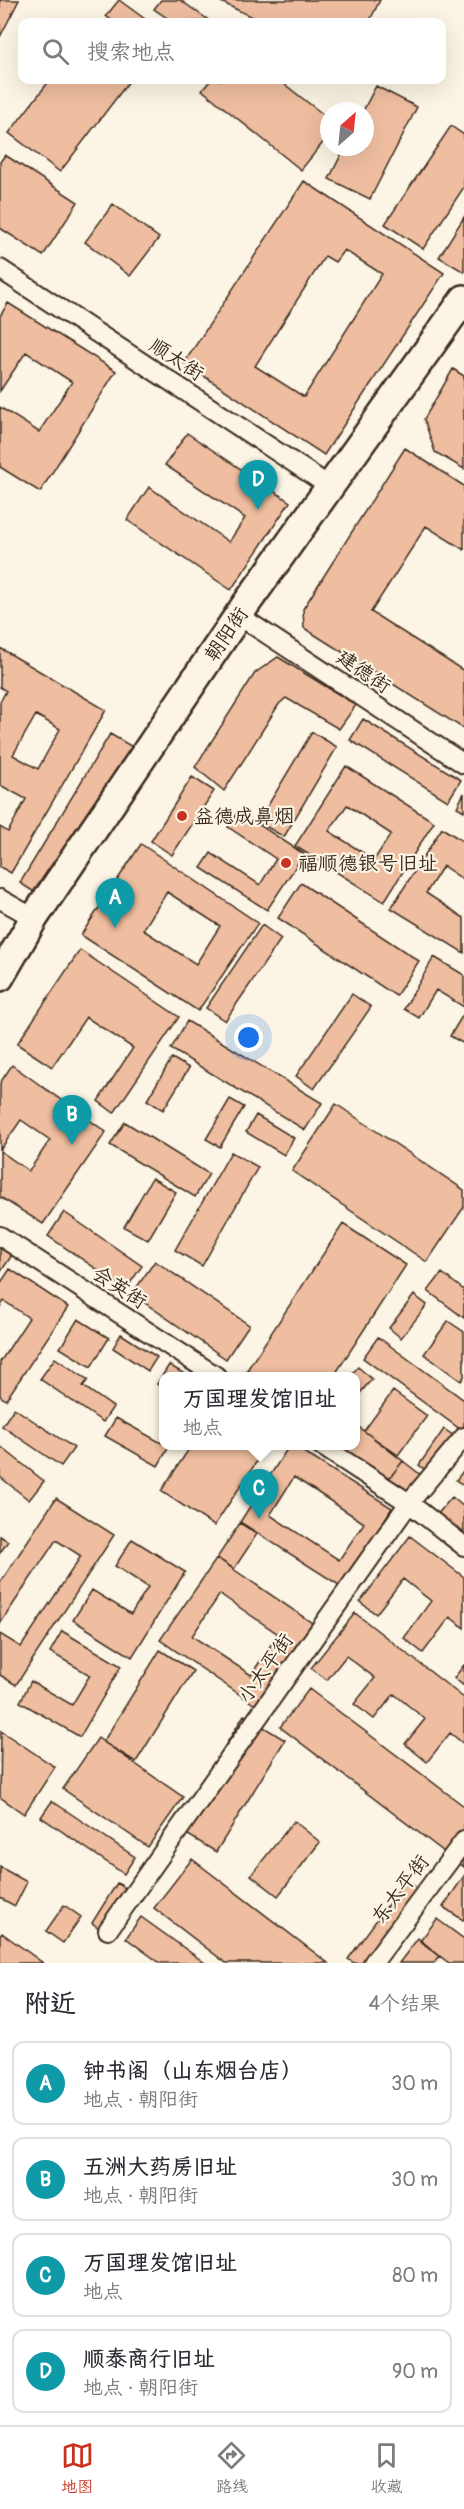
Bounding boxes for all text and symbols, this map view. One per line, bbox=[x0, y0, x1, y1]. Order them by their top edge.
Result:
search box bbox=[18, 18, 446, 84]
icon: search bbox=[39, 35, 72, 68]
text: 搜索地点 bbox=[87, 38, 175, 66]
north arrow bbox=[320, 102, 374, 156]
street label: 顺太街 bbox=[145, 333, 209, 386]
pin: D bbox=[238, 460, 278, 510]
street label: 朝阳街 bbox=[199, 602, 254, 666]
street label: 建德街 bbox=[332, 644, 396, 699]
place label: 益德成鼻烟 bbox=[194, 804, 294, 829]
marker: 益德成鼻烟 bbox=[175, 809, 189, 823]
place label: 福顺德银号旧址 bbox=[298, 851, 438, 876]
marker: 福顺德银号旧址 bbox=[279, 856, 293, 870]
pin: A bbox=[96, 878, 134, 928]
your location bbox=[234, 1023, 263, 1052]
pin: B bbox=[52, 1096, 92, 1145]
street label: 会英街 bbox=[88, 1261, 152, 1314]
popup bbox=[159, 1372, 360, 1450]
text: 万国理发馆旧址 bbox=[182, 1385, 337, 1413]
text: 地点 bbox=[182, 1415, 222, 1440]
pin: C bbox=[240, 1470, 278, 1519]
street label: 小太平街 bbox=[232, 1628, 299, 1708]
street label: 东太平街 bbox=[366, 1850, 434, 1929]
text: 附近 bbox=[24, 1988, 76, 2020]
text: 4个结果 bbox=[368, 1991, 440, 2016]
text: 钟书阁（山东烟台店） bbox=[83, 2057, 303, 2085]
text: A bbox=[39, 2071, 52, 2096]
text: 30 m bbox=[391, 2071, 438, 2096]
text: 地点 · 朝阳街 bbox=[83, 2087, 198, 2112]
text: 五洲大药房旧址 bbox=[83, 2153, 237, 2181]
text: B bbox=[40, 2167, 51, 2192]
text: 30 m bbox=[391, 2167, 438, 2192]
text: 地点 · 朝阳街 bbox=[83, 2183, 198, 2208]
text: 万国理发馆旧址 bbox=[83, 2249, 237, 2277]
text: C bbox=[39, 2263, 52, 2288]
text: 80 m bbox=[392, 2263, 438, 2288]
text: 地点 bbox=[83, 2279, 123, 2304]
text: 顺泰商行旧址 bbox=[83, 2345, 215, 2373]
text: D bbox=[39, 2359, 52, 2384]
text: 90 m bbox=[392, 2359, 438, 2384]
text: 地点 · 朝阳街 bbox=[83, 2375, 198, 2400]
tab: 地图 bbox=[61, 2439, 94, 2497]
tab: 路线 bbox=[215, 2439, 248, 2497]
tab: 收藏 bbox=[370, 2439, 403, 2497]

